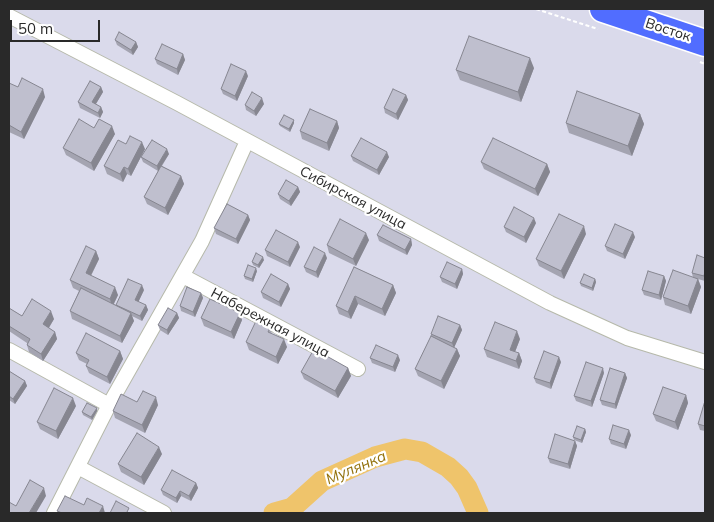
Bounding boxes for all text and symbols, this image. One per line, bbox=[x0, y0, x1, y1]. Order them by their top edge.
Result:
scale bar bbox=[12, 10, 102, 42]
street label: Восток bbox=[643, 15, 693, 45]
text: 50 m bbox=[18, 19, 53, 38]
street label: Сибирская улица bbox=[297, 163, 409, 233]
street label: Набережная улица bbox=[208, 285, 332, 361]
water label: Мулянка bbox=[323, 447, 389, 489]

